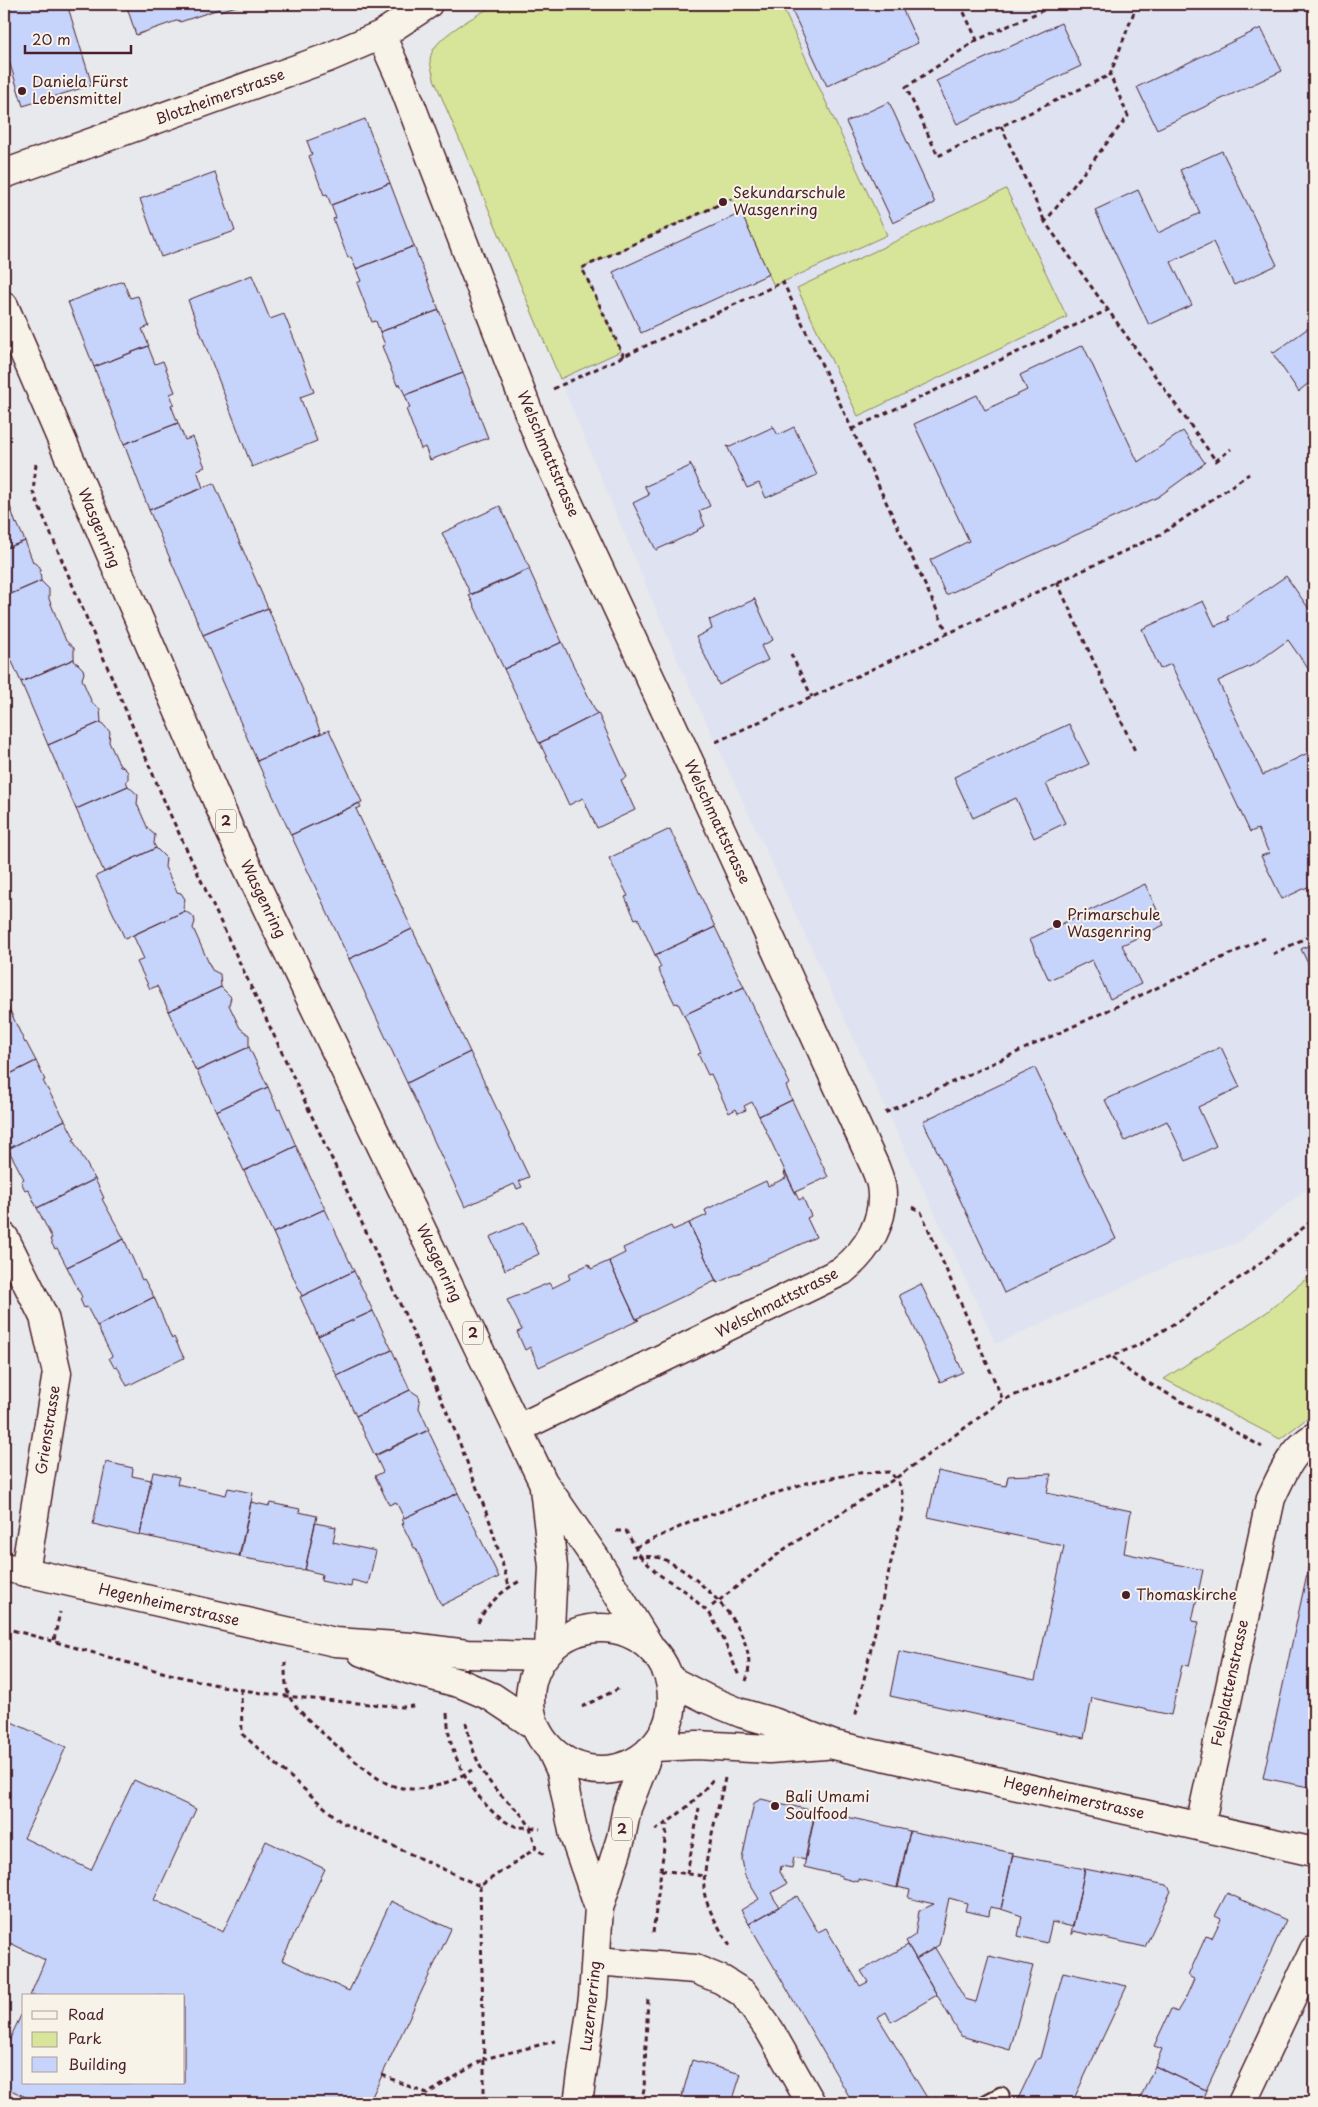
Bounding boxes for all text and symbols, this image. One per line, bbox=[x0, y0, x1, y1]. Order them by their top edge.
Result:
scale bar bbox=[25, 22, 131, 54]
text: 20 m bbox=[32, 27, 71, 50]
street label: Blotzheimerstrasse bbox=[152, 62, 287, 130]
place label: Daniela Fürst Lebensmittel bbox=[32, 69, 128, 109]
marker: Daniela Fürst Lebensmittel bbox=[16, 85, 28, 97]
place label: Sekundarschule Wasgenring bbox=[733, 180, 846, 220]
marker: Sekundarschule Wasgenring bbox=[717, 196, 729, 208]
street label: Welschmattstrasse bbox=[512, 387, 586, 520]
street label: Wasgenring bbox=[73, 484, 128, 571]
street label: Welschmattstrasse bbox=[679, 755, 757, 887]
road number: 2 bbox=[216, 809, 236, 832]
street label: Wasgenring bbox=[235, 855, 293, 941]
place label: Primarschule Wasgenring bbox=[1067, 902, 1160, 942]
marker: Primarschule Wasgenring bbox=[1051, 918, 1063, 930]
street label: Wasgenring bbox=[411, 1219, 469, 1305]
street label: Welschmattstrasse bbox=[711, 1261, 842, 1343]
road number: 2 bbox=[463, 1322, 483, 1345]
street label: Grienstrasse bbox=[28, 1383, 65, 1476]
street label: Hegenheimerstrasse bbox=[97, 1576, 242, 1631]
place label: Thomaskirche bbox=[1136, 1582, 1237, 1605]
marker: Thomaskirche bbox=[1120, 1589, 1132, 1601]
street label: Felsplattenstrasse bbox=[1204, 1617, 1253, 1748]
street label: Hegenheimerstrasse bbox=[1002, 1769, 1147, 1824]
place label: Bali Umami Soulfood bbox=[785, 1784, 869, 1824]
marker: Bali Umami Soulfood bbox=[769, 1800, 781, 1812]
road number: 2 bbox=[612, 1818, 632, 1840]
street label: Luzernerring bbox=[573, 1959, 606, 2052]
legend bbox=[22, 1994, 185, 2084]
text: Road bbox=[68, 2002, 104, 2025]
text: Park bbox=[68, 2026, 102, 2049]
text: Building bbox=[68, 2052, 127, 2075]

